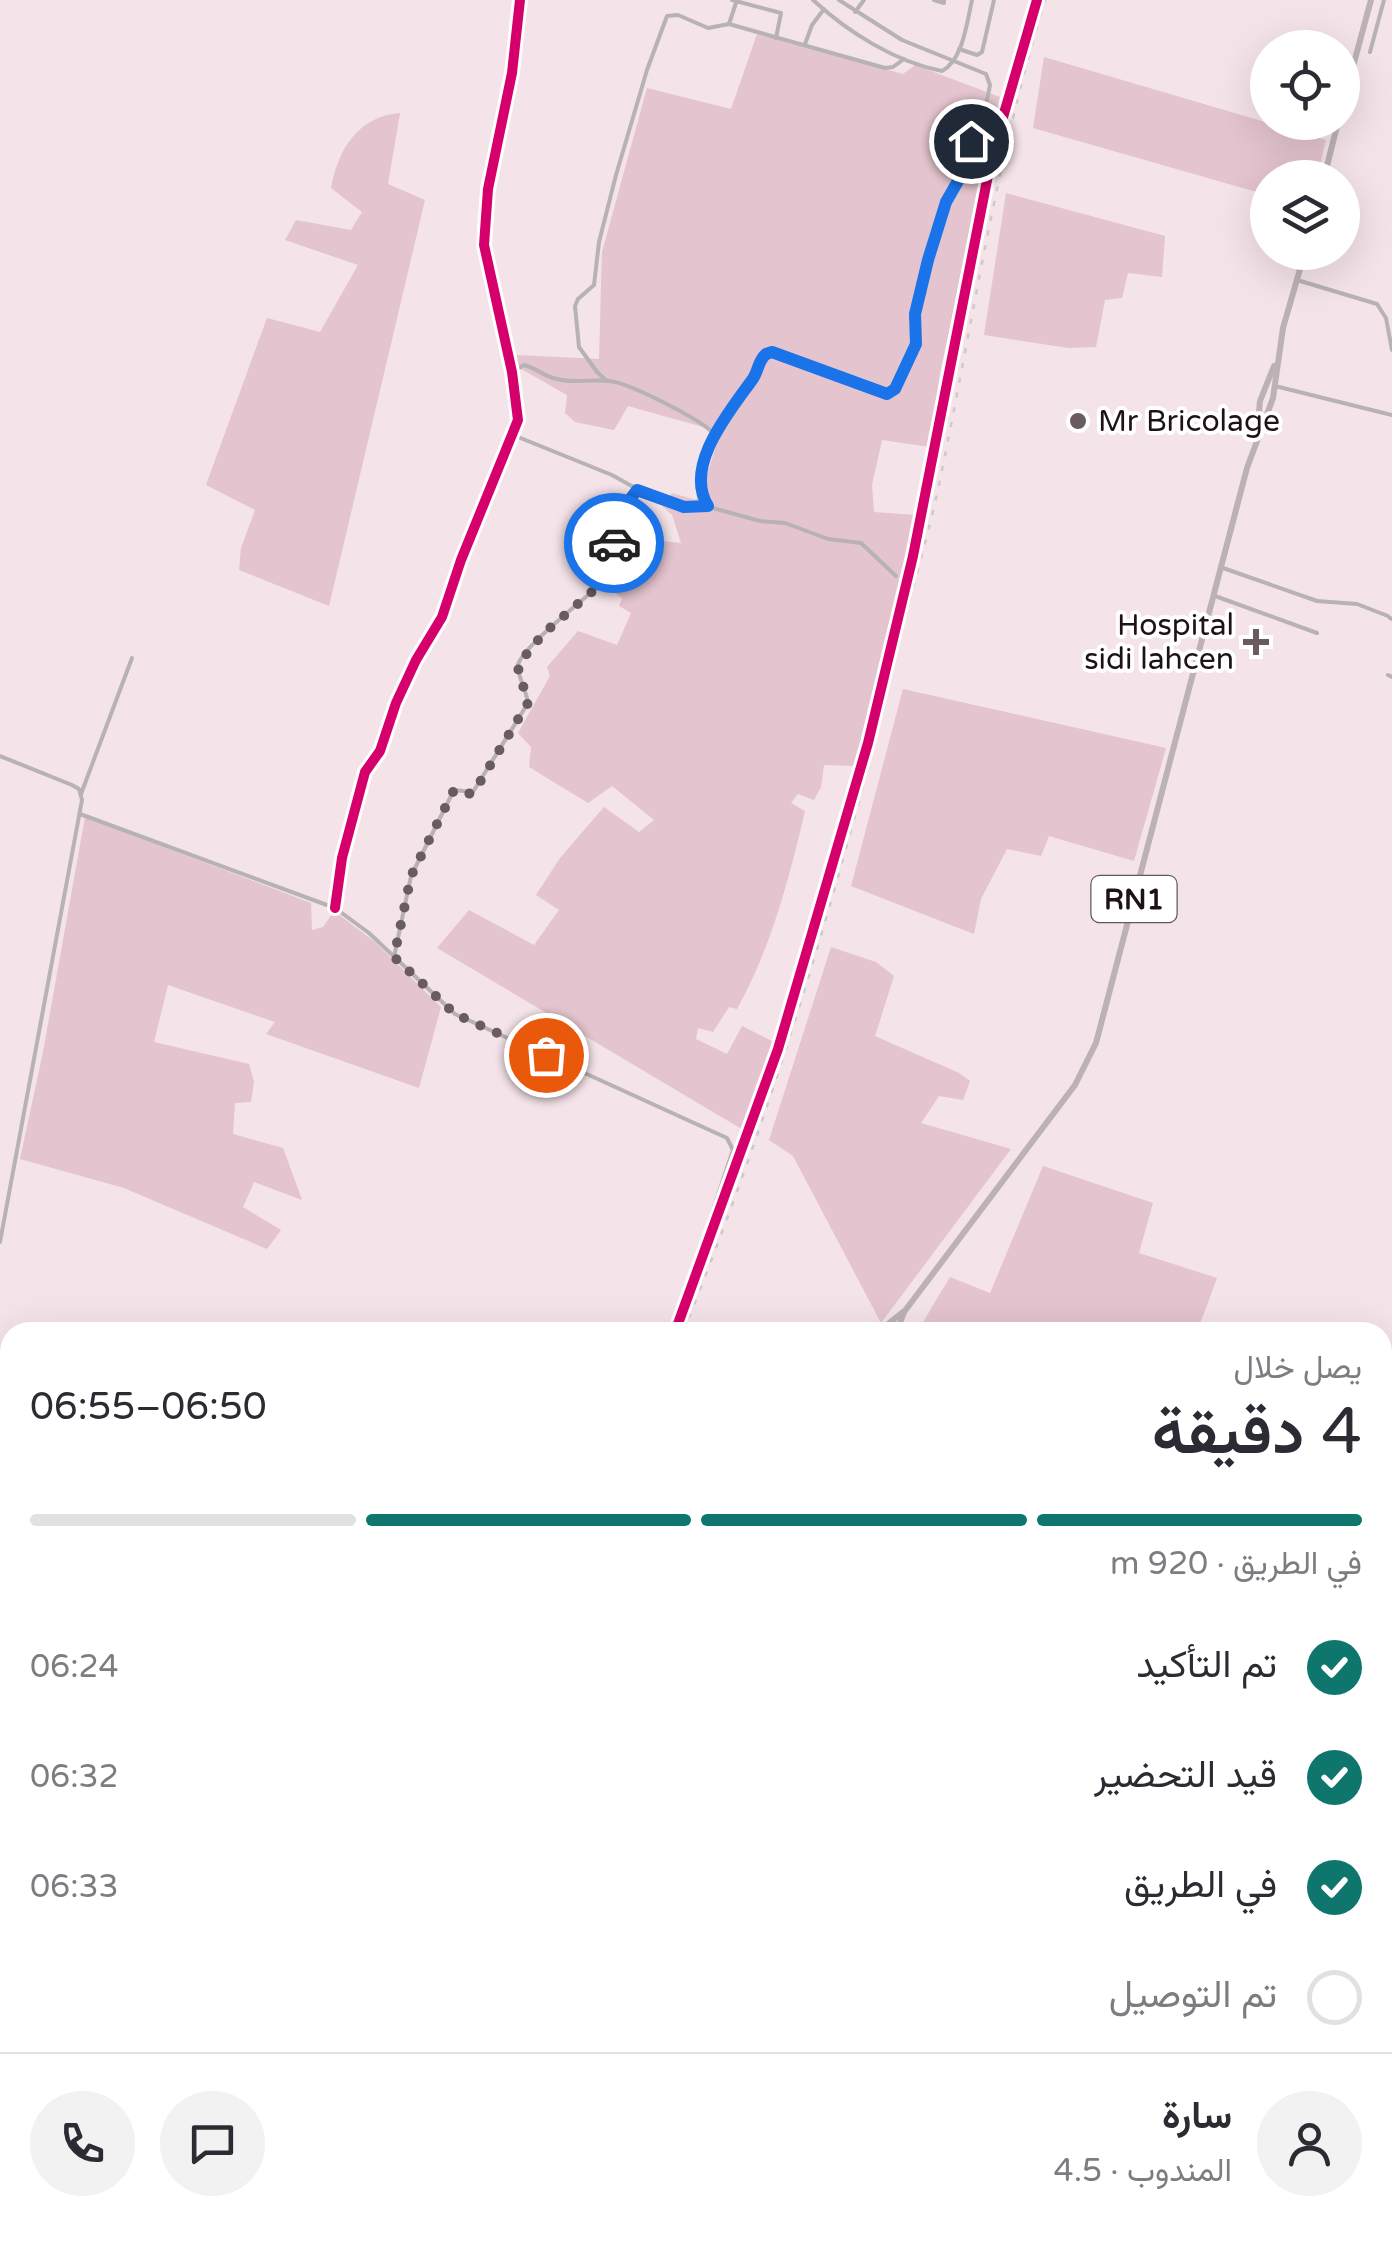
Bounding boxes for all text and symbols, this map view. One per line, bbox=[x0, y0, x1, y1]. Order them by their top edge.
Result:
map controls bbox=[1250, 30, 1360, 270]
button: locate bbox=[1250, 30, 1360, 140]
pin bbox=[929, 99, 1014, 184]
icon: home bbox=[944, 114, 999, 169]
button: layers bbox=[1250, 160, 1360, 270]
place label: Mr Bricolage bbox=[1098, 403, 1280, 440]
marker: Mr Bricolage bbox=[1067, 410, 1089, 432]
courier bbox=[564, 493, 664, 593]
icon: car bbox=[587, 516, 642, 571]
place label: Hospital sidi lahcen bbox=[1084, 607, 1234, 678]
marker: Hospital sidi lahcen bbox=[1243, 629, 1269, 655]
road number: RN1 bbox=[1092, 876, 1176, 922]
pin bbox=[504, 1013, 589, 1098]
icon: bag bbox=[519, 1028, 574, 1083]
text: يصل خلال bbox=[1234, 1349, 1362, 1387]
text: 06:50–06:55 bbox=[30, 1384, 267, 1430]
text: 4 دقيقة bbox=[1152, 1393, 1362, 1472]
text: في الطريق · 920 m bbox=[1110, 1545, 1362, 1583]
icon: check bbox=[1307, 1640, 1362, 1695]
text: تم التأكيد bbox=[1136, 1642, 1277, 1688]
text: 06:24 bbox=[30, 1648, 119, 1686]
icon: check bbox=[1307, 1750, 1362, 1805]
text: قيد التحضير bbox=[1094, 1752, 1277, 1798]
text: 06:32 bbox=[30, 1758, 119, 1796]
icon: check bbox=[1307, 1860, 1362, 1915]
text: في الطريق bbox=[1124, 1862, 1277, 1908]
text: 06:33 bbox=[30, 1868, 119, 1906]
text: تم التوصيل bbox=[1109, 1972, 1277, 2018]
button: phone bbox=[30, 2091, 135, 2196]
button: chat bbox=[160, 2091, 265, 2196]
button: person bbox=[1257, 2091, 1362, 2196]
text: سارة bbox=[1162, 2093, 1232, 2139]
text: المندوب · 4.5 bbox=[1054, 2152, 1232, 2190]

